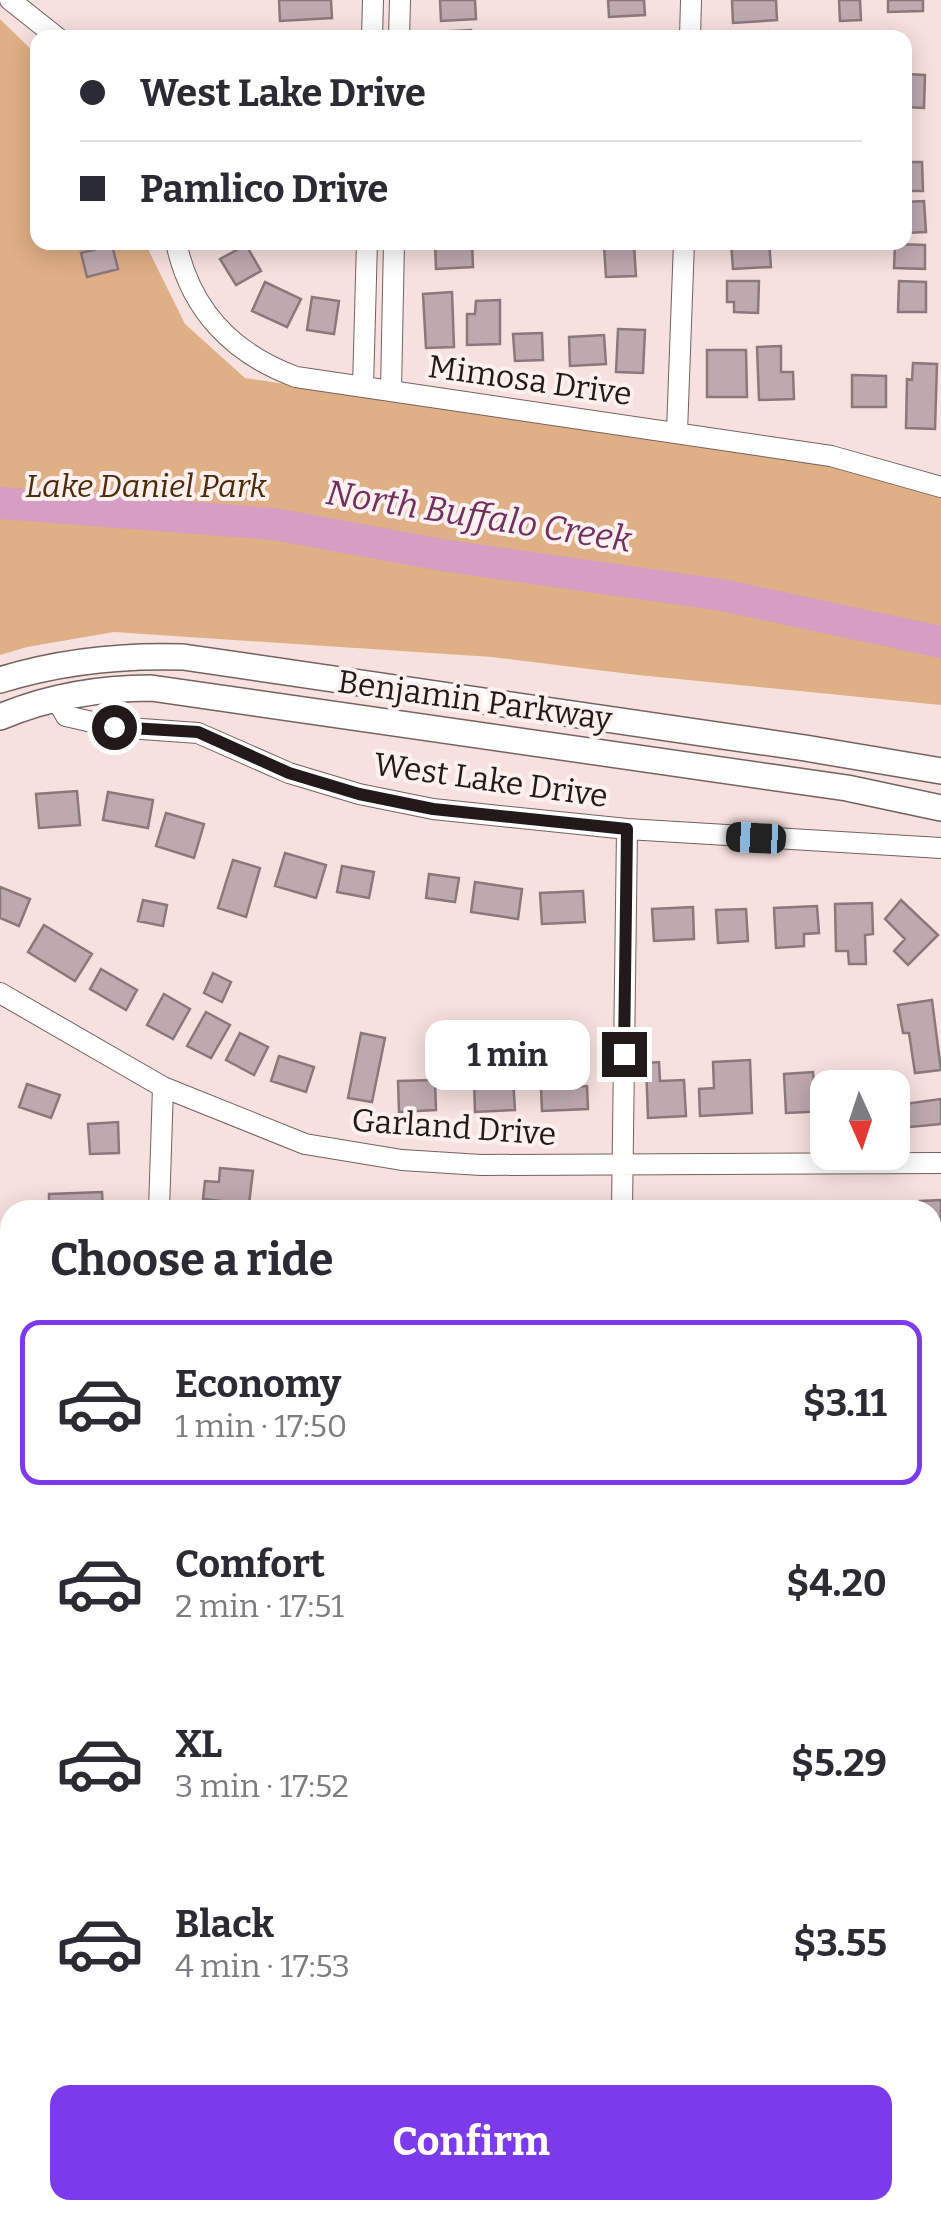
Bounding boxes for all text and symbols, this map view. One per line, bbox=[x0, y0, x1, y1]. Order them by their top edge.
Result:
text: West Lake Drive bbox=[140, 70, 426, 116]
text: Pamlico Drive bbox=[140, 166, 388, 212]
street label: Mimosa Drive bbox=[426, 347, 634, 413]
park label: Lake Daniel Park bbox=[25, 467, 267, 505]
water label: North Buffalo Creek bbox=[323, 471, 636, 561]
street label: Benjamin Parkway bbox=[335, 662, 616, 738]
route start bbox=[92, 705, 137, 750]
street label: West Lake Drive bbox=[372, 745, 610, 815]
car bbox=[725, 821, 787, 855]
callout: 1 min bbox=[424, 1019, 589, 1089]
route end bbox=[602, 1032, 647, 1077]
text: 1 min bbox=[467, 1036, 548, 1074]
north arrow bbox=[810, 1070, 910, 1170]
map controls bbox=[810, 1070, 910, 1170]
street label: Garland Drive bbox=[350, 1101, 558, 1153]
text: Choose a ride bbox=[50, 1233, 333, 1287]
icon: car bbox=[55, 1358, 145, 1448]
text: Economy bbox=[175, 1361, 341, 1407]
text: $3.11 bbox=[803, 1380, 887, 1426]
text: 1 min · 17:50 bbox=[175, 1407, 347, 1445]
icon: car bbox=[55, 1538, 145, 1628]
text: Comfort bbox=[175, 1541, 325, 1587]
text: $4.20 bbox=[786, 1560, 887, 1606]
text: 2 min · 17:51 bbox=[175, 1587, 344, 1625]
icon: car bbox=[55, 1718, 145, 1808]
text: XL bbox=[175, 1721, 222, 1767]
text: $5.29 bbox=[791, 1740, 887, 1786]
text: 3 min · 17:52 bbox=[175, 1767, 349, 1805]
icon: car bbox=[55, 1898, 145, 1988]
text: Black bbox=[175, 1901, 274, 1947]
text: $3.55 bbox=[793, 1920, 887, 1966]
text: 4 min · 17:53 bbox=[175, 1947, 350, 1985]
button: Confirm bbox=[50, 2085, 892, 2200]

